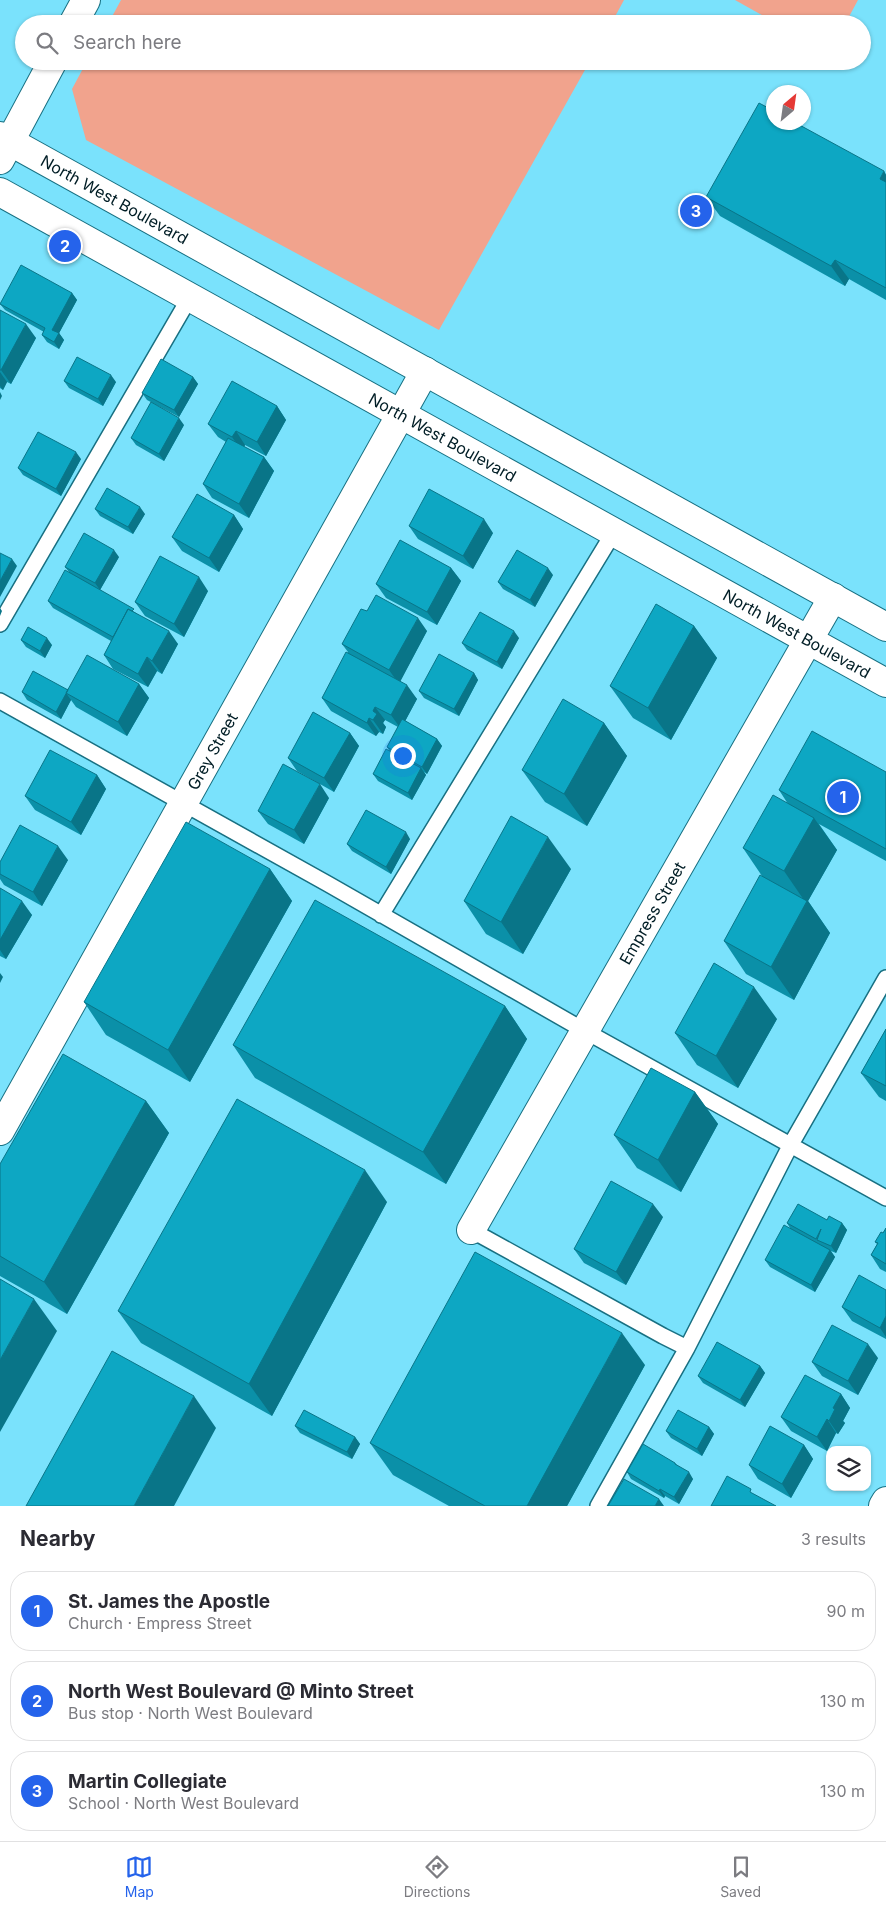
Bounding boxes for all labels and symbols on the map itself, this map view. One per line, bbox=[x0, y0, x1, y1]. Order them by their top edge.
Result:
north arrow bbox=[766, 85, 811, 130]
street label: North West Boulevard bbox=[37, 151, 192, 248]
pin: 3 bbox=[680, 192, 712, 230]
pin: 2 bbox=[49, 227, 81, 265]
street label: North West Boulevard bbox=[365, 388, 520, 486]
street label: North West Boulevard bbox=[720, 585, 874, 682]
street label: Grey Street bbox=[183, 709, 242, 793]
your location bbox=[390, 743, 416, 769]
pin: 1 bbox=[827, 778, 859, 816]
street label: Empress Street bbox=[615, 858, 689, 968]

